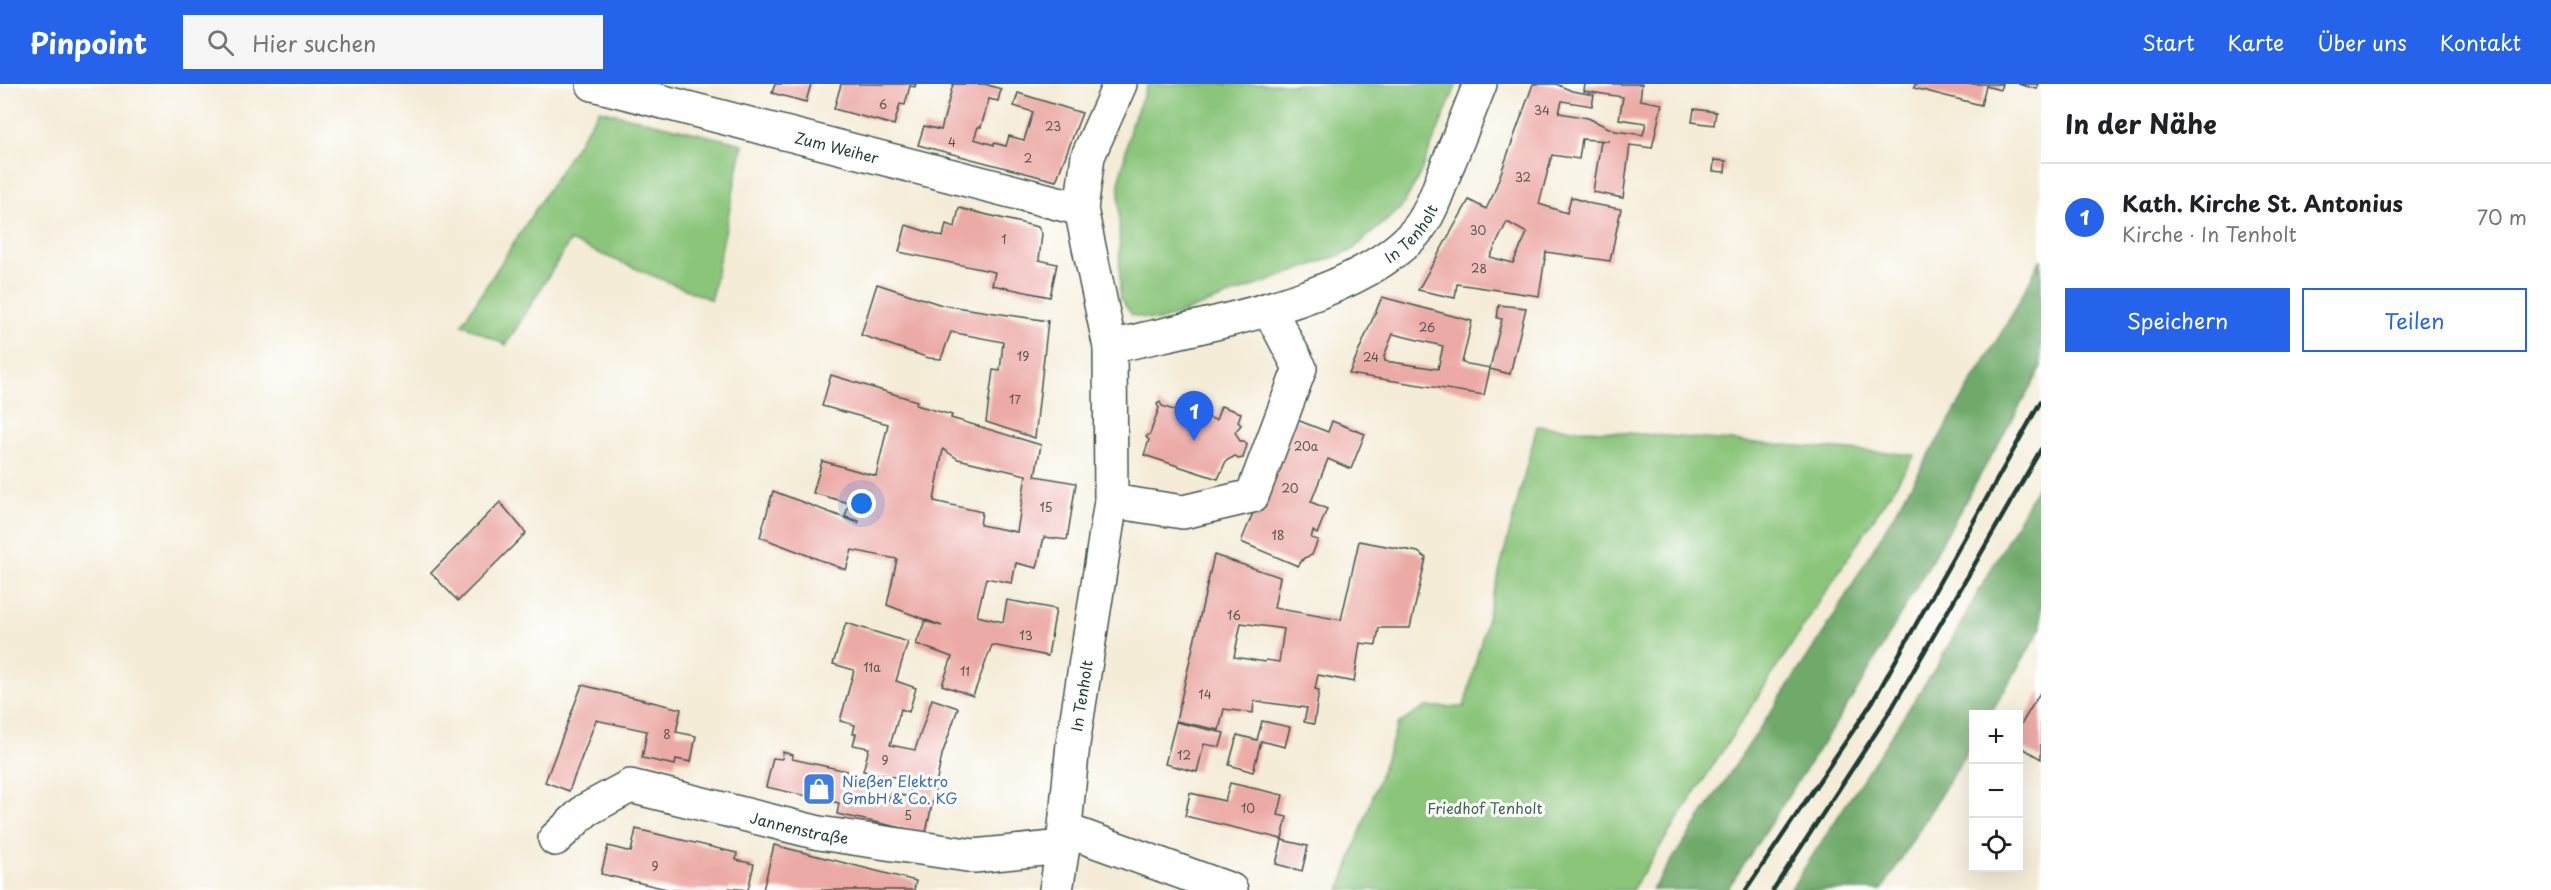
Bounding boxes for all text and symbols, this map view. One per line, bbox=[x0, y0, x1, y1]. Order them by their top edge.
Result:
search box bbox=[183, 15, 603, 69]
text: Pinpoint bbox=[30, 21, 147, 64]
icon: search bbox=[204, 26, 237, 59]
text: Hier suchen bbox=[252, 26, 376, 59]
text: Start bbox=[2142, 26, 2194, 58]
text: Karte bbox=[2227, 26, 2284, 58]
text: Über uns bbox=[2317, 26, 2407, 58]
text: Kontakt bbox=[2440, 26, 2521, 58]
house number: 6 bbox=[879, 95, 887, 113]
house number: 34 bbox=[1534, 101, 1550, 119]
text: In der Nähe bbox=[2065, 104, 2217, 143]
house number: 23 bbox=[1045, 117, 1061, 135]
street label: Zum Weiher bbox=[793, 125, 882, 168]
house number: 4 bbox=[948, 133, 956, 151]
house number: 2 bbox=[1024, 149, 1032, 167]
house number: 32 bbox=[1515, 168, 1531, 186]
text: Kath. Kirche St. Antonius bbox=[2122, 186, 2403, 219]
street label: In Tenholt bbox=[1379, 200, 1443, 268]
text: 1 bbox=[2080, 202, 2089, 232]
text: 70 m bbox=[2477, 202, 2527, 232]
text: Kirche · In Tenholt bbox=[2122, 219, 2297, 249]
house number: 30 bbox=[1470, 221, 1487, 239]
house number: 1 bbox=[1001, 230, 1007, 248]
house number: 28 bbox=[1471, 259, 1487, 277]
button: Speichern bbox=[2065, 288, 2290, 352]
button: Teilen bbox=[2302, 288, 2527, 352]
house number: 26 bbox=[1419, 318, 1435, 336]
house number: 19 bbox=[1017, 347, 1029, 365]
house number: 24 bbox=[1363, 348, 1379, 366]
house number: 17 bbox=[1009, 390, 1021, 408]
pin: 1 bbox=[1174, 392, 1214, 441]
house number: 20a bbox=[1294, 437, 1319, 455]
house number: 20 bbox=[1281, 479, 1299, 497]
your location bbox=[847, 489, 876, 518]
house number: 15 bbox=[1039, 498, 1053, 516]
house number: 18 bbox=[1272, 526, 1284, 544]
house number: 16 bbox=[1227, 606, 1241, 624]
house number: 13 bbox=[1019, 626, 1033, 644]
house number: 11a bbox=[863, 658, 881, 676]
street label: In Tenholt bbox=[1064, 658, 1097, 733]
house number: 11 bbox=[960, 662, 970, 680]
house number: 14 bbox=[1198, 685, 1212, 703]
map controls bbox=[1969, 710, 2023, 872]
button: + bbox=[1969, 710, 2023, 764]
house number: 8 bbox=[663, 725, 671, 743]
house number: 12 bbox=[1177, 746, 1191, 764]
house number: 9 bbox=[881, 751, 889, 769]
button: − bbox=[1969, 764, 2023, 818]
place label: Nießen Elektro GmbH & Co. KG bbox=[842, 769, 958, 809]
shop icon: Nießen Elektro GmbH & Co. KG bbox=[801, 771, 837, 807]
park label: Friedhof Tenholt bbox=[1427, 796, 1543, 819]
house number: 10 bbox=[1241, 799, 1255, 817]
street label: Jannenstraße bbox=[748, 805, 850, 849]
house number: 5 bbox=[904, 806, 912, 824]
button: locate bbox=[1969, 818, 2023, 872]
house number: 9 bbox=[651, 857, 659, 875]

